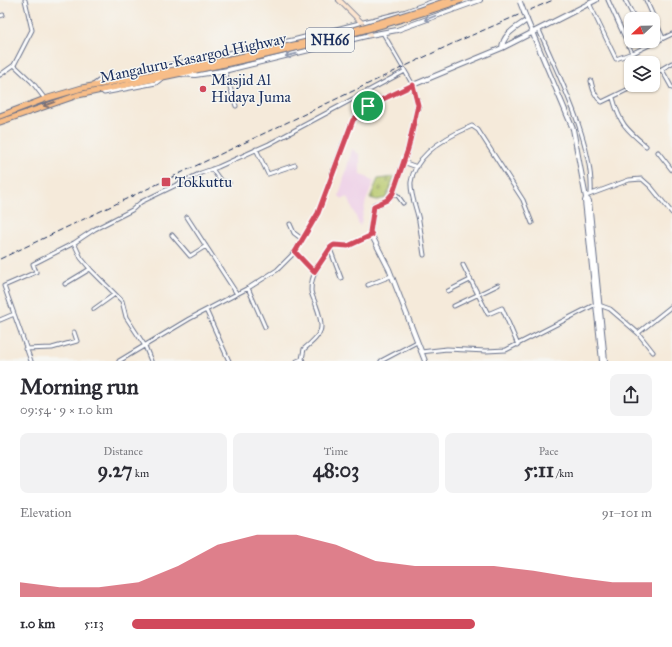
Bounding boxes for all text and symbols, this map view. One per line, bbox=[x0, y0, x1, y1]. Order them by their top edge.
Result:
north arrow bbox=[624, 12, 660, 48]
map controls bbox=[624, 12, 660, 92]
one-way arrow bbox=[424, 15, 436, 23]
road number: NH66 bbox=[306, 28, 354, 52]
street label: Mangaluru-Kasargod Highway bbox=[98, 29, 289, 87]
one-way arrow bbox=[285, 52, 298, 59]
button: layers bbox=[624, 56, 660, 92]
place label: Masjid Al Hidaya Juma bbox=[211, 71, 292, 107]
marker: Masjid Al Hidaya Juma bbox=[198, 84, 208, 94]
pin bbox=[351, 89, 385, 123]
icon: arrive bbox=[357, 95, 379, 117]
one-way arrow bbox=[43, 100, 55, 108]
place label: Tokkuttu bbox=[175, 173, 232, 191]
marker: Tokkuttu bbox=[160, 176, 172, 188]
text: Morning run bbox=[20, 373, 139, 400]
button: share bbox=[610, 374, 652, 416]
text: 09:54 · 9 × 1.0 km bbox=[20, 402, 113, 418]
text: Distance bbox=[104, 445, 143, 458]
text: Time bbox=[324, 445, 348, 458]
text: Pace bbox=[539, 445, 559, 458]
text: 9.27 bbox=[98, 458, 132, 482]
text: 48:03 bbox=[313, 458, 359, 482]
text: 5:11 bbox=[524, 458, 554, 482]
text: km bbox=[132, 467, 149, 480]
text: /km bbox=[554, 467, 574, 480]
text: Elevation bbox=[20, 505, 72, 521]
text: 91–101 m bbox=[602, 505, 652, 521]
text: 1.0 km bbox=[20, 616, 55, 632]
text: 5:13 bbox=[84, 616, 104, 632]

